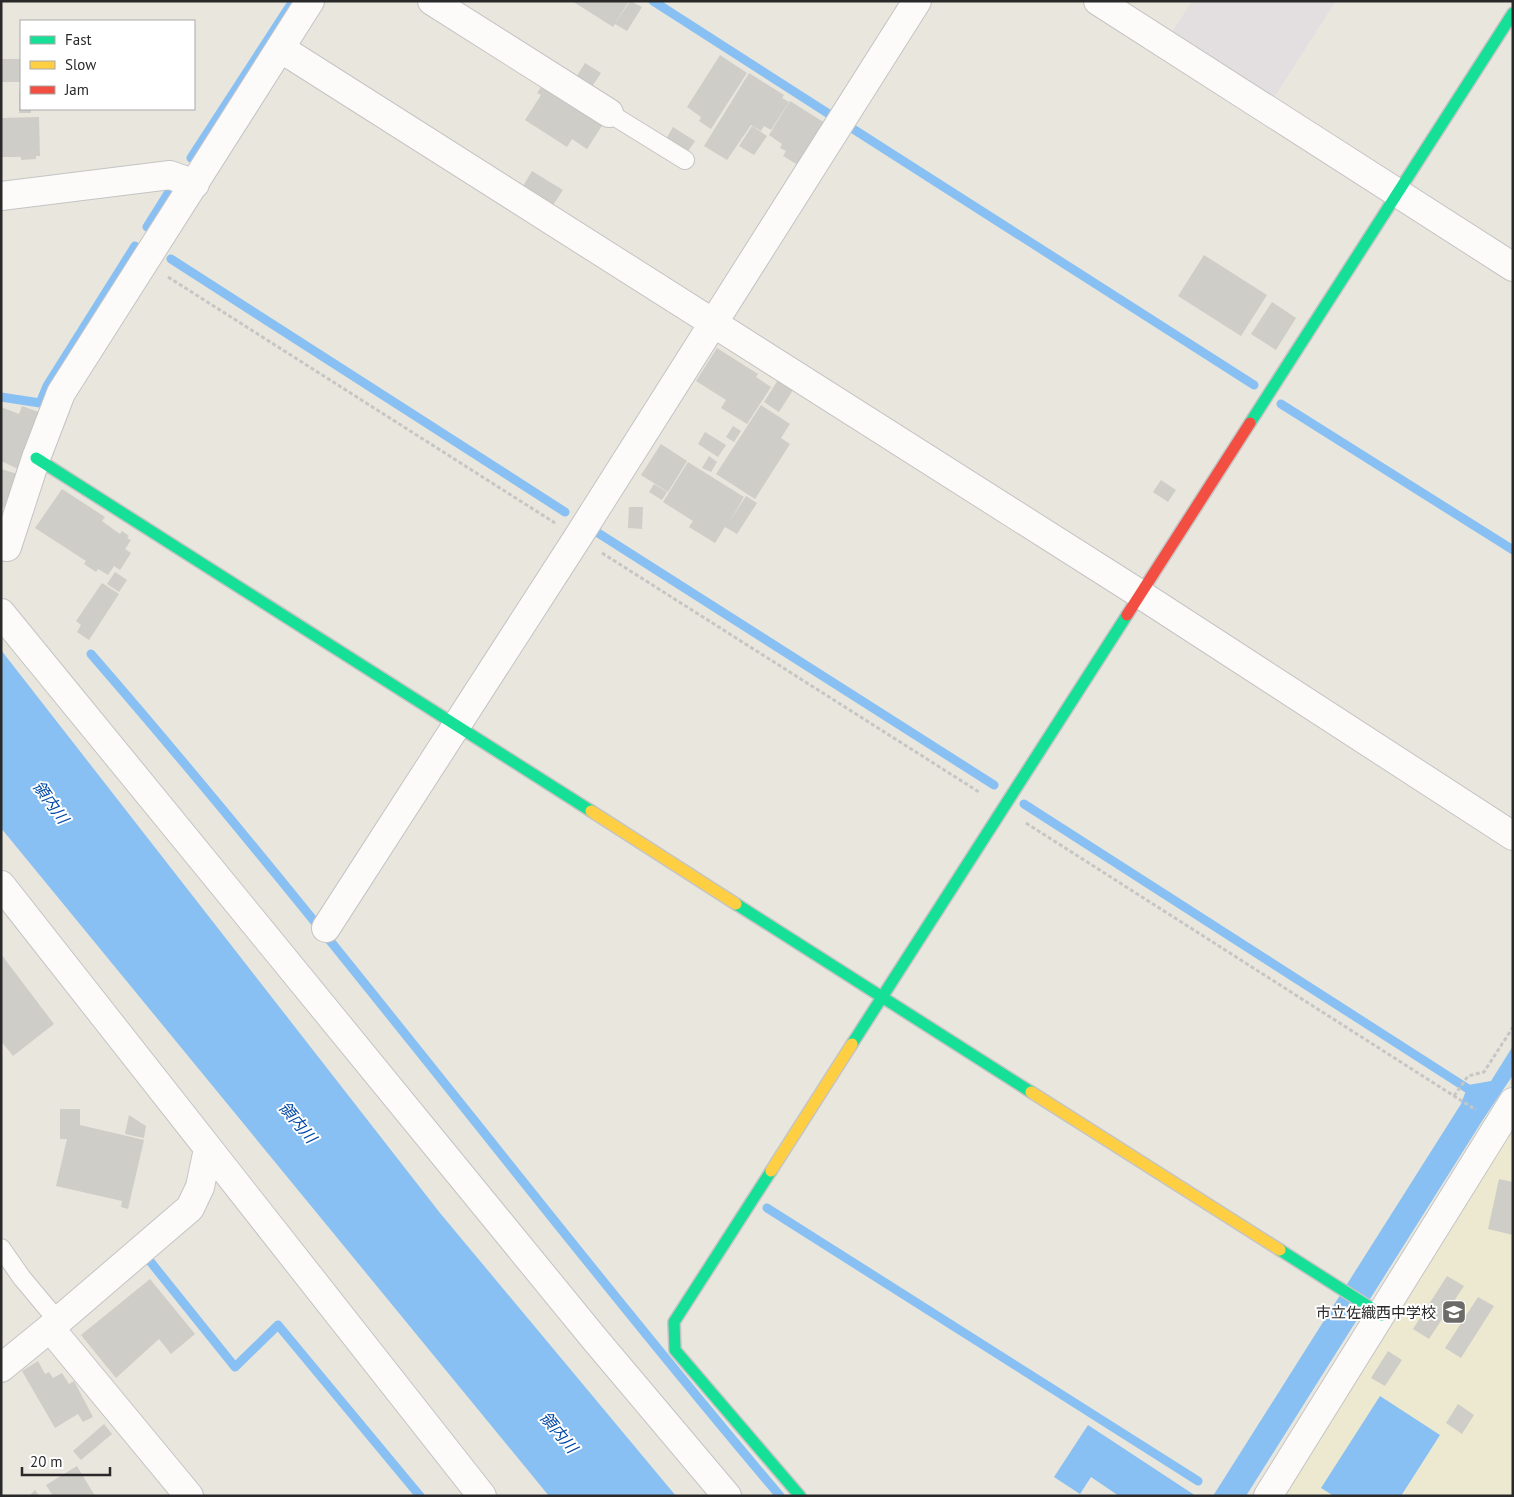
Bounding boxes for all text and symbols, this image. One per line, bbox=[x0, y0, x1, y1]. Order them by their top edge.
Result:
legend bbox=[20, 20, 195, 110]
text: Fast bbox=[65, 30, 92, 49]
text: Slow bbox=[65, 55, 96, 74]
text: Jam bbox=[64, 80, 89, 99]
water label: 領内川 bbox=[29, 777, 74, 829]
water label: 領内川 bbox=[275, 1097, 322, 1148]
school or university icon: 市立佐織西中学校 bbox=[1441, 1299, 1467, 1325]
place label: 市立佐織西中学校 bbox=[1316, 1303, 1436, 1322]
water label: 領内川 bbox=[536, 1407, 583, 1458]
scale bar bbox=[22, 1444, 110, 1476]
text: 20 m bbox=[30, 1452, 63, 1471]

